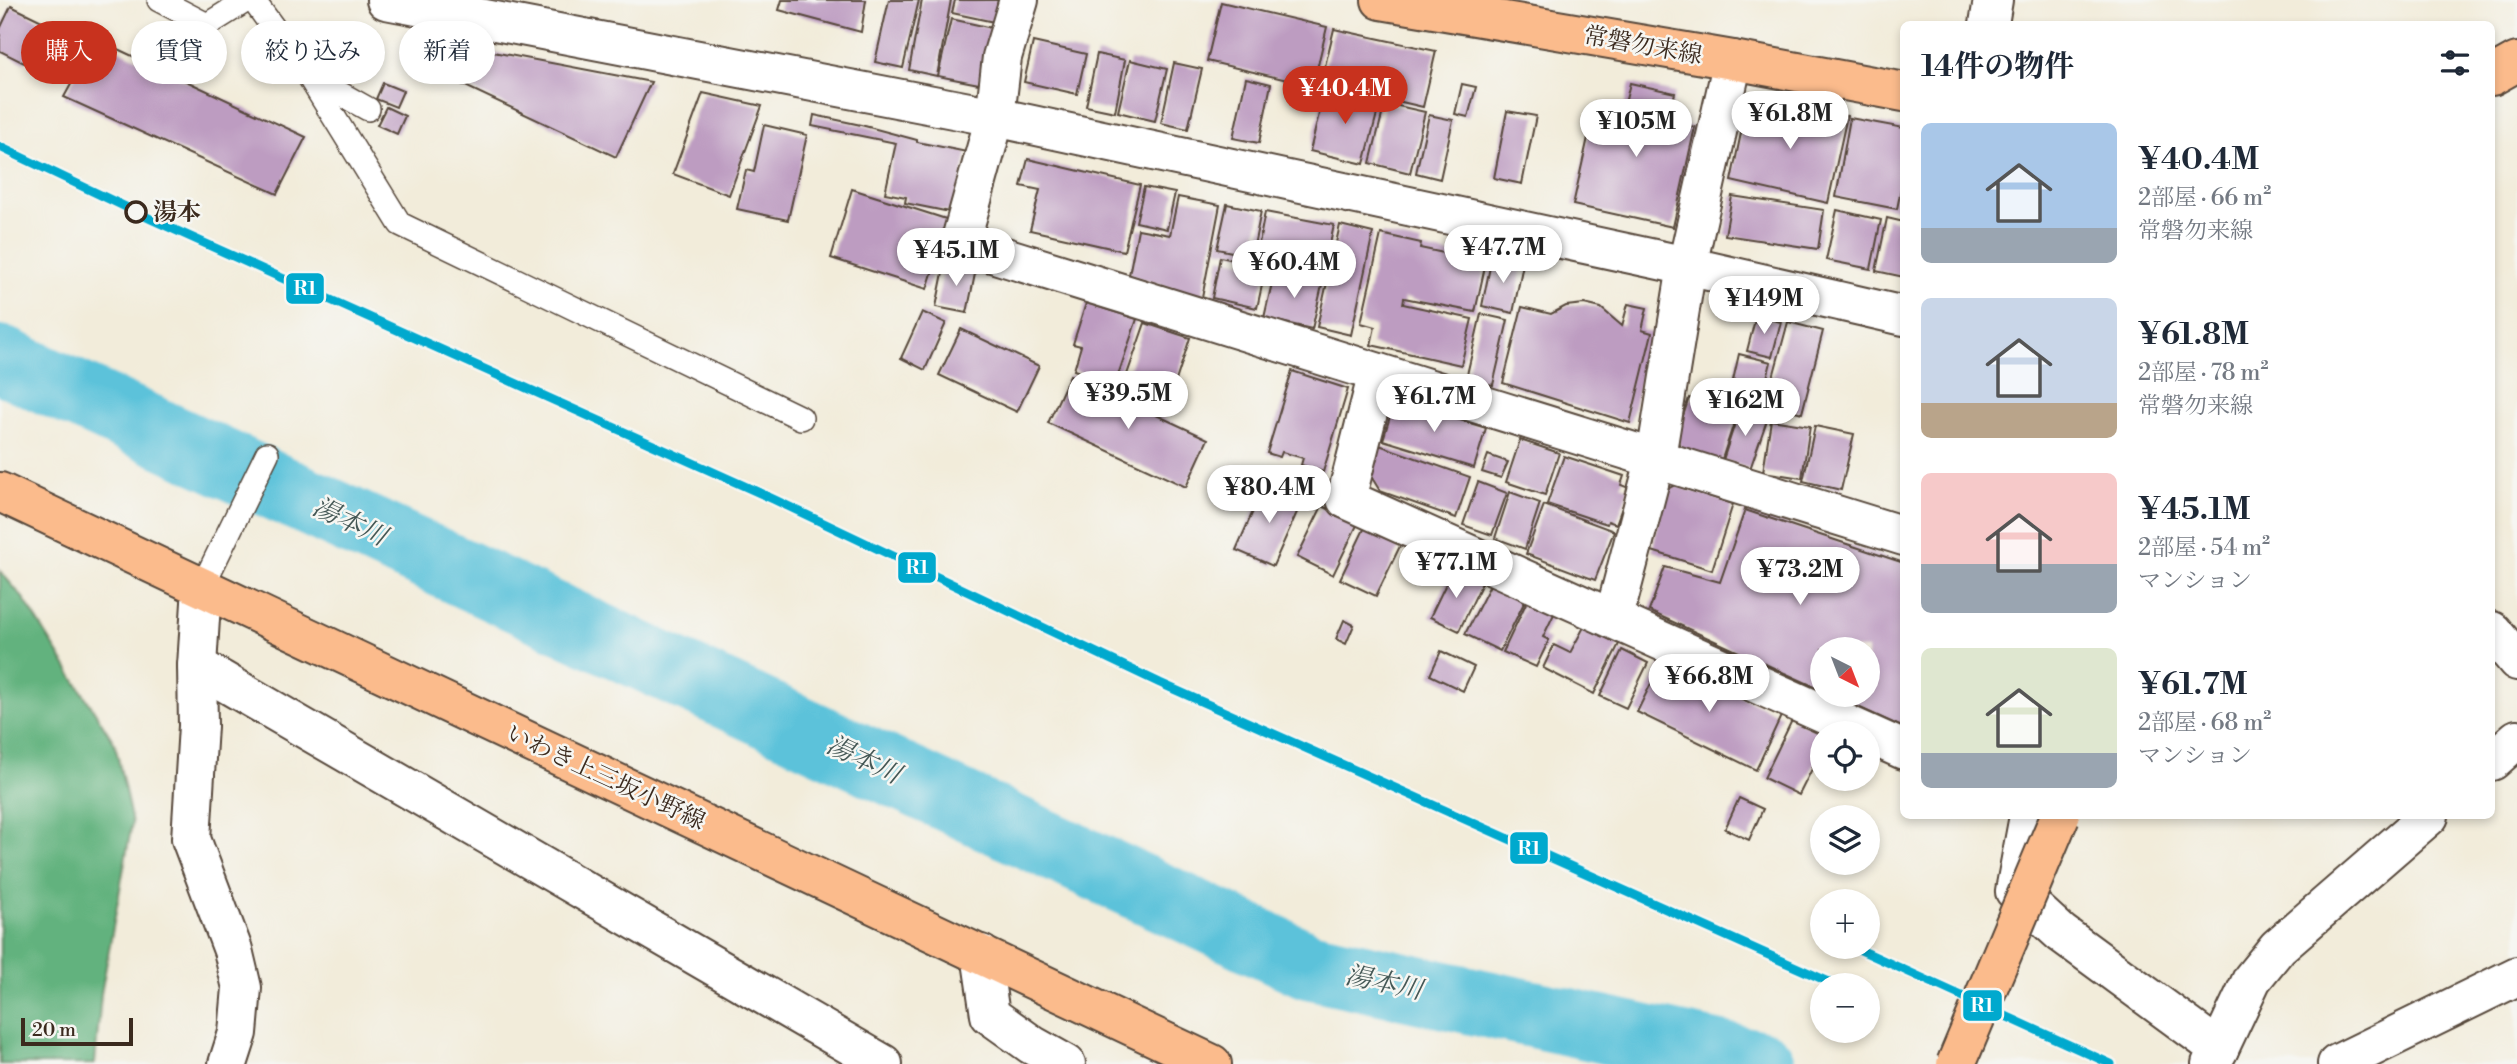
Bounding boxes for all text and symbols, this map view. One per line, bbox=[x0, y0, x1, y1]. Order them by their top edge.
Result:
chip: 購入 bbox=[21, 21, 117, 84]
chip: 賃貸 bbox=[131, 21, 227, 84]
chip: 絞り込み bbox=[241, 21, 385, 84]
chip: 新着 bbox=[399, 21, 495, 84]
street label: 常磐勿来線 bbox=[1581, 21, 1705, 71]
icon: filters bbox=[2436, 44, 2474, 82]
text: 14件の物件 bbox=[1921, 48, 2074, 86]
pin: ¥40.4M bbox=[1288, 66, 1402, 126]
text: ¥40.4M bbox=[1299, 75, 1391, 103]
pin: ¥61.8M bbox=[1733, 92, 1847, 151]
pin: ¥105M bbox=[1587, 100, 1685, 159]
text: ¥61.8M bbox=[1748, 100, 1832, 128]
text: ¥105M bbox=[1596, 108, 1676, 136]
text: ¥40.4M bbox=[2138, 141, 2259, 179]
icon: home bbox=[1977, 151, 2061, 235]
text: 2部屋 · 66 m² bbox=[2138, 184, 2271, 212]
place label: 湯本 bbox=[153, 198, 201, 228]
marker: 湯本 bbox=[125, 201, 147, 223]
text: 常磐勿来線 bbox=[2138, 217, 2253, 245]
pin: ¥47.7M bbox=[1446, 226, 1560, 285]
pin: ¥45.1M bbox=[899, 229, 1013, 288]
text: ¥47.7M bbox=[1460, 234, 1546, 262]
text: ¥45.1M bbox=[913, 237, 999, 265]
pin: ¥60.4M bbox=[1237, 240, 1351, 300]
text: ¥60.4M bbox=[1248, 249, 1340, 277]
line badge: R1 bbox=[285, 272, 325, 305]
pin: ¥149M bbox=[1715, 276, 1813, 336]
text: R1 bbox=[293, 277, 317, 301]
text: ¥149M bbox=[1725, 285, 1803, 313]
text: ¥61.8M bbox=[2138, 316, 2249, 354]
icon: home bbox=[1977, 326, 2061, 410]
text: 2部屋 · 78 m² bbox=[2138, 359, 2269, 387]
pin: ¥39.5M bbox=[1071, 372, 1185, 431]
pin: ¥61.7M bbox=[1377, 374, 1491, 434]
pin: ¥162M bbox=[1696, 378, 1794, 438]
text: ¥39.5M bbox=[1084, 380, 1172, 408]
text: ¥61.7M bbox=[1392, 383, 1476, 411]
text: ¥162M bbox=[1706, 387, 1784, 415]
text: 常磐勿来線 bbox=[2138, 392, 2253, 420]
pin: ¥80.4M bbox=[1212, 466, 1326, 525]
text: ¥80.4M bbox=[1223, 474, 1315, 502]
water label: 湯本川 bbox=[307, 491, 394, 554]
text: ¥45.1M bbox=[2138, 491, 2250, 529]
icon: home bbox=[1977, 501, 2061, 585]
text: 2部屋 · 54 m² bbox=[2138, 534, 2270, 562]
pin: ¥77.1M bbox=[1399, 540, 1513, 600]
pin: ¥73.2M bbox=[1743, 548, 1857, 607]
text: ¥77.1M bbox=[1415, 549, 1497, 577]
line badge: R1 bbox=[897, 551, 937, 584]
text: R1 bbox=[905, 556, 929, 580]
text: ¥73.2M bbox=[1757, 556, 1843, 584]
text: マンション bbox=[2138, 567, 2252, 595]
north arrow bbox=[1810, 637, 1880, 707]
map controls bbox=[1810, 637, 1880, 1043]
pin: ¥66.8M bbox=[1652, 654, 1766, 714]
text: ¥66.8M bbox=[1665, 663, 1753, 691]
text: ¥61.7M bbox=[2138, 666, 2247, 704]
icon: home bbox=[1977, 676, 2061, 760]
text: 2部屋 · 68 m² bbox=[2138, 709, 2271, 737]
street label: いわき上三坂小野線 bbox=[501, 719, 710, 837]
button: locate bbox=[1810, 721, 1880, 791]
water label: 湯本川 bbox=[821, 729, 908, 792]
text: マンション bbox=[2138, 742, 2252, 770]
button: layers bbox=[1810, 805, 1880, 875]
line badge: R1 bbox=[1509, 831, 1549, 865]
text: R1 bbox=[1517, 837, 1541, 861]
button: + bbox=[1810, 889, 1880, 959]
water label: 湯本川 bbox=[1342, 959, 1428, 1007]
button: − bbox=[1810, 973, 1880, 1043]
line badge: R1 bbox=[1962, 989, 2003, 1022]
text: R1 bbox=[1970, 994, 1994, 1018]
scale bar bbox=[21, 1015, 133, 1047]
text: 20 m bbox=[32, 1018, 76, 1042]

